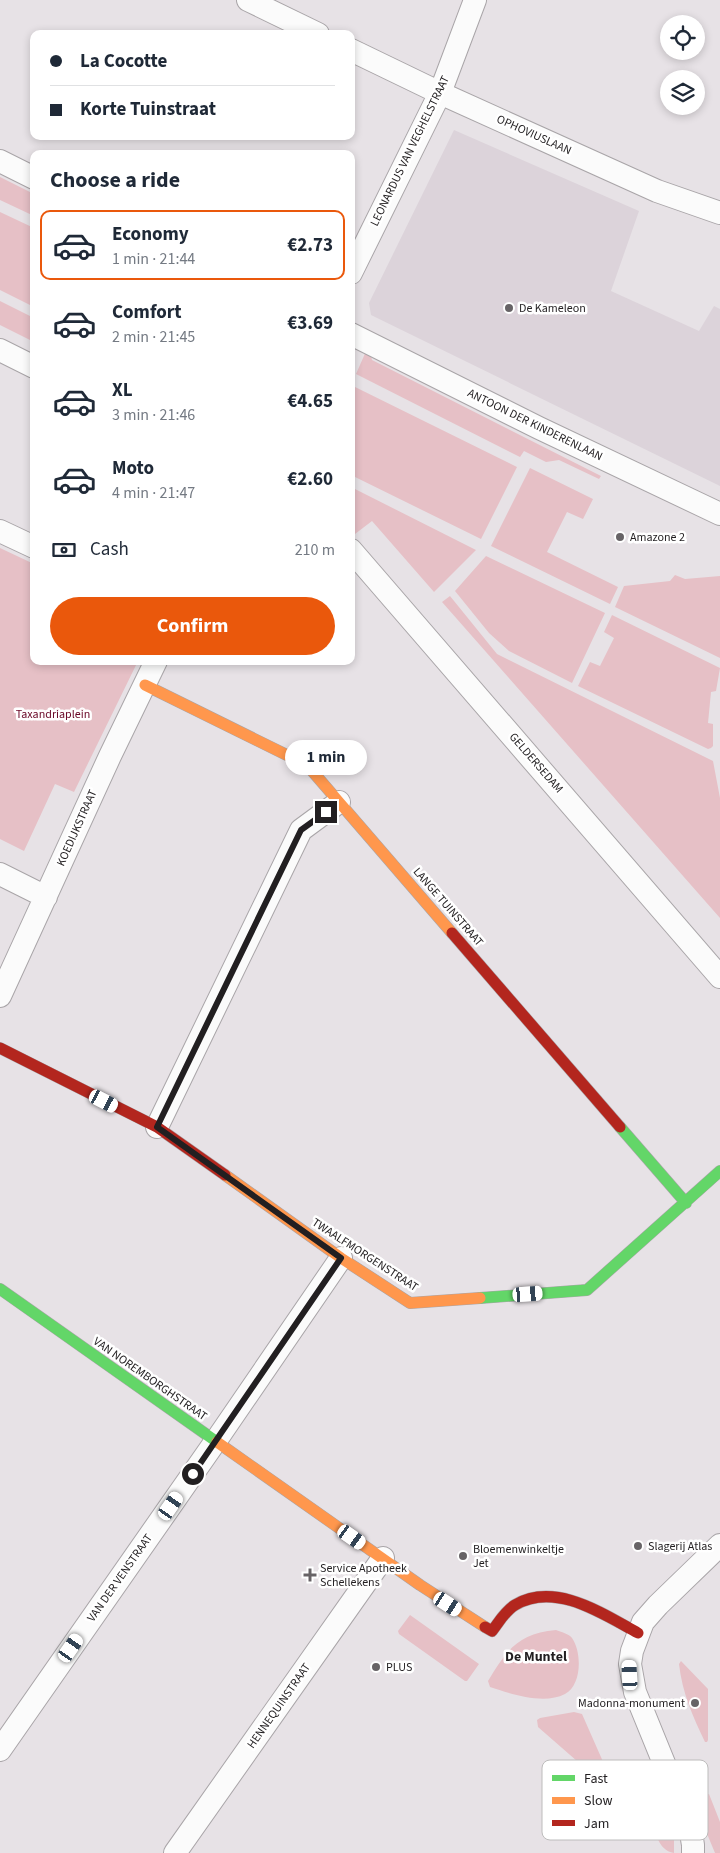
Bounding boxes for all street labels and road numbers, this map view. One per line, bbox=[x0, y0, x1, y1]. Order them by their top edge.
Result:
street label: LEONARDUS VAN VEGHELSTRAAT bbox=[366, 72, 454, 229]
street label: OPHOVIUSLAAN bbox=[494, 111, 574, 159]
street label: ANTOON DER KINDERENLAAN bbox=[465, 385, 605, 465]
street label: GELDERSEDAM bbox=[505, 729, 567, 797]
street label: KOEDIJKSTRAAT bbox=[53, 786, 102, 869]
street label: LANGE TUINSTRAAT bbox=[409, 864, 487, 951]
street label: TWAALFMORGENSTRAAT bbox=[308, 1214, 422, 1296]
street label: VAN NOREMBORGHSTRAAT bbox=[90, 1333, 211, 1425]
street label: VAN DER VENSTRAAT bbox=[83, 1530, 157, 1625]
street label: HENNEQUINSTRAAT bbox=[243, 1659, 315, 1752]

